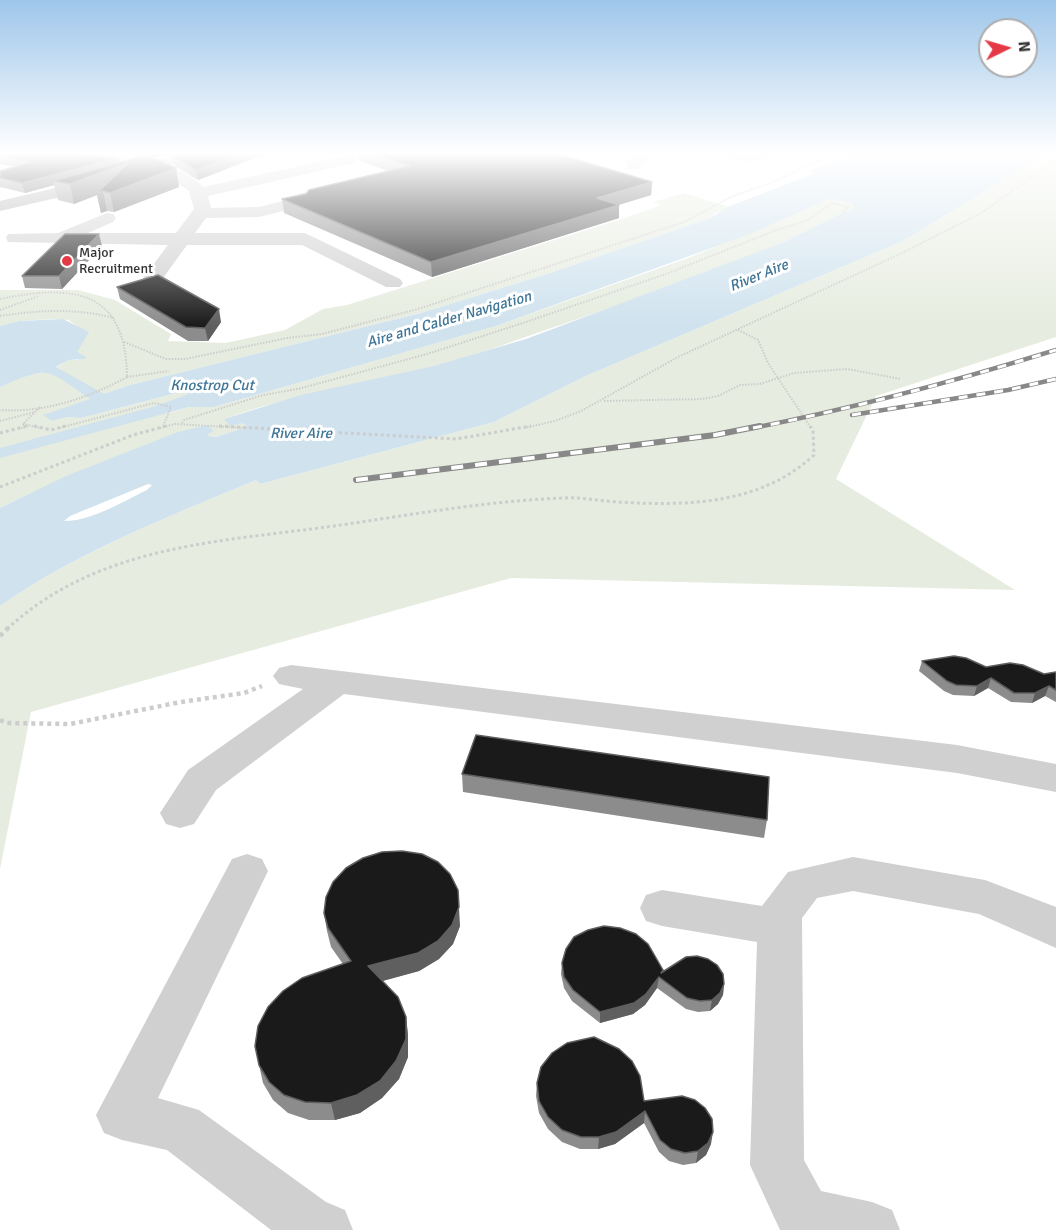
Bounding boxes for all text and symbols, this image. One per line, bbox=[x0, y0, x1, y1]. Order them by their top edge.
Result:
north arrow bbox=[978, 18, 1038, 78]
text: N bbox=[1013, 40, 1034, 53]
place label: Major Recruitment bbox=[79, 245, 153, 278]
marker: Major Recruitment bbox=[60, 254, 74, 268]
water label: River Aire bbox=[727, 256, 791, 296]
water label: Aire and Calder Navigation bbox=[365, 288, 533, 352]
water label: Knostrop Cut bbox=[170, 377, 254, 395]
water label: River Aire bbox=[270, 425, 332, 443]

